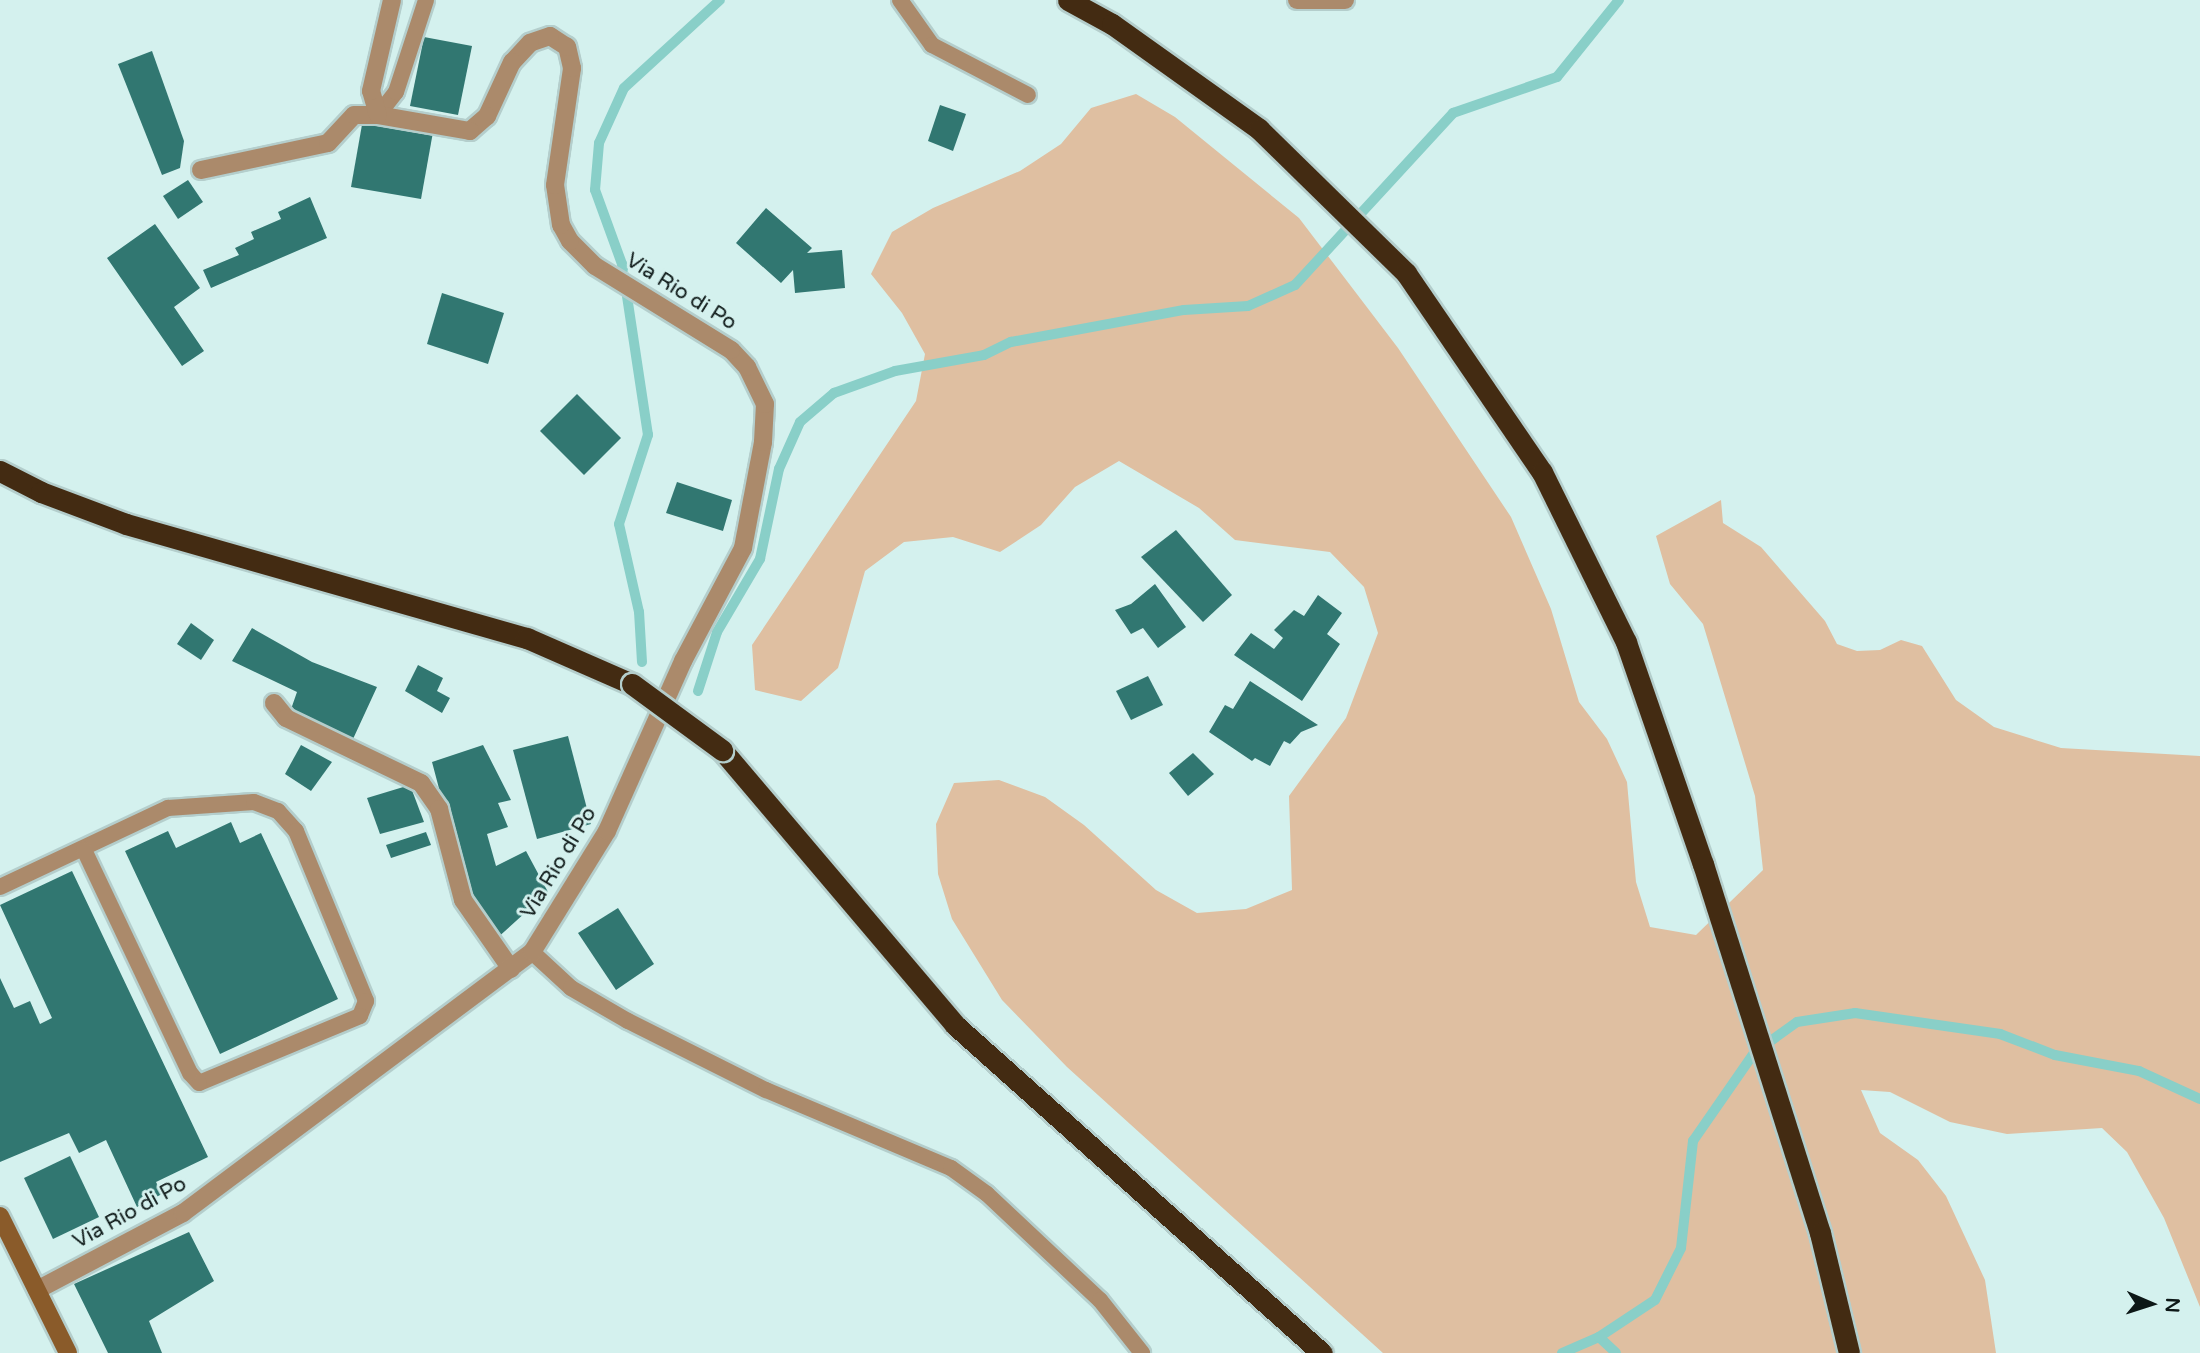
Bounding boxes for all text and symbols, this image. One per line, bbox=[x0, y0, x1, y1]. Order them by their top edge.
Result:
street label: Via Rio di Po bbox=[621, 248, 741, 336]
street label: Via Rio di Po bbox=[516, 803, 602, 923]
street label: Via Rio di Po bbox=[69, 1171, 191, 1255]
north arrow bbox=[2116, 1269, 2186, 1339]
text: N bbox=[2161, 1297, 2183, 1313]

